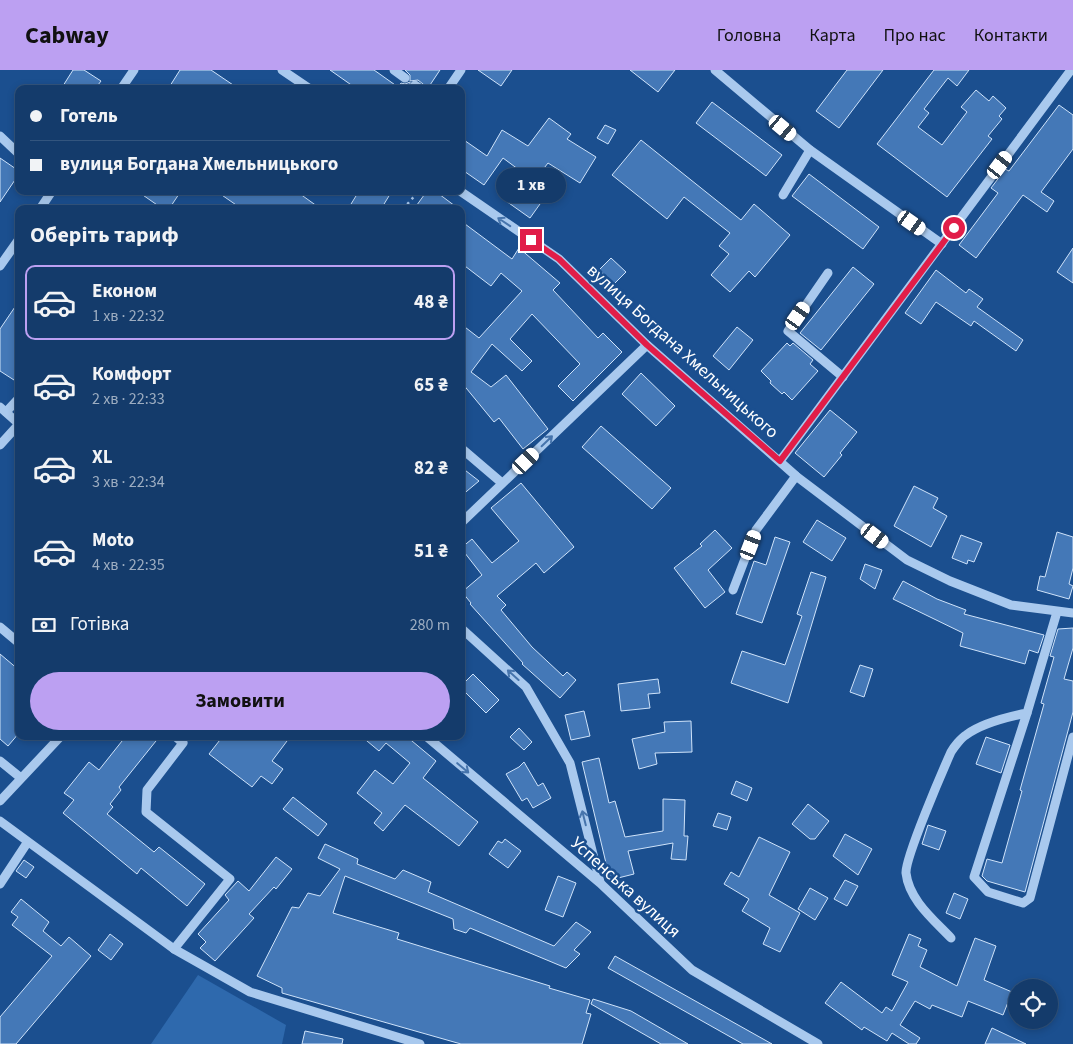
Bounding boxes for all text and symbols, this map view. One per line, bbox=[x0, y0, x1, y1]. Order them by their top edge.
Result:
text: Cabway bbox=[25, 18, 109, 53]
text: Головна bbox=[717, 23, 781, 48]
text: Карта bbox=[809, 23, 855, 48]
text: Про нас bbox=[883, 23, 946, 48]
text: Контакти bbox=[974, 23, 1048, 48]
text: Готель bbox=[60, 103, 118, 130]
car bbox=[766, 113, 799, 143]
car bbox=[984, 149, 1015, 181]
text: вулиця Богдана Хмельницького bbox=[60, 151, 338, 178]
callout: 1 хв bbox=[496, 168, 566, 202]
text: 1 хв bbox=[517, 174, 545, 196]
car bbox=[895, 208, 928, 238]
one-way arrow bbox=[498, 217, 512, 227]
route start bbox=[943, 217, 965, 239]
text: Оберіть тариф bbox=[30, 219, 179, 251]
route end bbox=[520, 229, 542, 251]
street label: вулиця Богдана Хмельницького bbox=[581, 258, 784, 444]
text: Економ bbox=[92, 278, 157, 305]
icon: car bbox=[32, 280, 77, 325]
text: 48 ₴ bbox=[414, 289, 448, 316]
car bbox=[783, 299, 812, 333]
text: 1 хв · 22:32 bbox=[92, 305, 165, 327]
text: Комфорт bbox=[92, 361, 172, 388]
icon: car bbox=[32, 363, 77, 408]
text: 65 ₴ bbox=[414, 372, 448, 399]
text: 2 хв · 22:33 bbox=[92, 388, 165, 410]
one-way arrow bbox=[540, 435, 553, 447]
text: XL bbox=[92, 444, 113, 471]
car bbox=[509, 445, 542, 477]
icon: car bbox=[32, 446, 77, 491]
text: 82 ₴ bbox=[414, 455, 448, 482]
text: 3 хв · 22:34 bbox=[92, 471, 165, 493]
car bbox=[858, 521, 891, 551]
text: Moto bbox=[92, 527, 134, 554]
car bbox=[738, 528, 763, 562]
icon: car bbox=[32, 529, 77, 574]
text: 51 ₴ bbox=[414, 538, 448, 565]
text: 4 хв · 22:35 bbox=[92, 554, 165, 576]
icon: cash bbox=[30, 611, 58, 639]
text: Готівка bbox=[70, 611, 129, 638]
text: 280 m bbox=[410, 614, 450, 636]
one-way arrow bbox=[507, 669, 519, 681]
button: Замовити bbox=[30, 672, 450, 730]
one-way arrow bbox=[457, 762, 470, 773]
one-way arrow bbox=[578, 811, 588, 827]
street label: Успенська вулиця bbox=[565, 831, 686, 944]
map controls bbox=[1008, 979, 1058, 1029]
button: locate bbox=[1008, 979, 1058, 1029]

